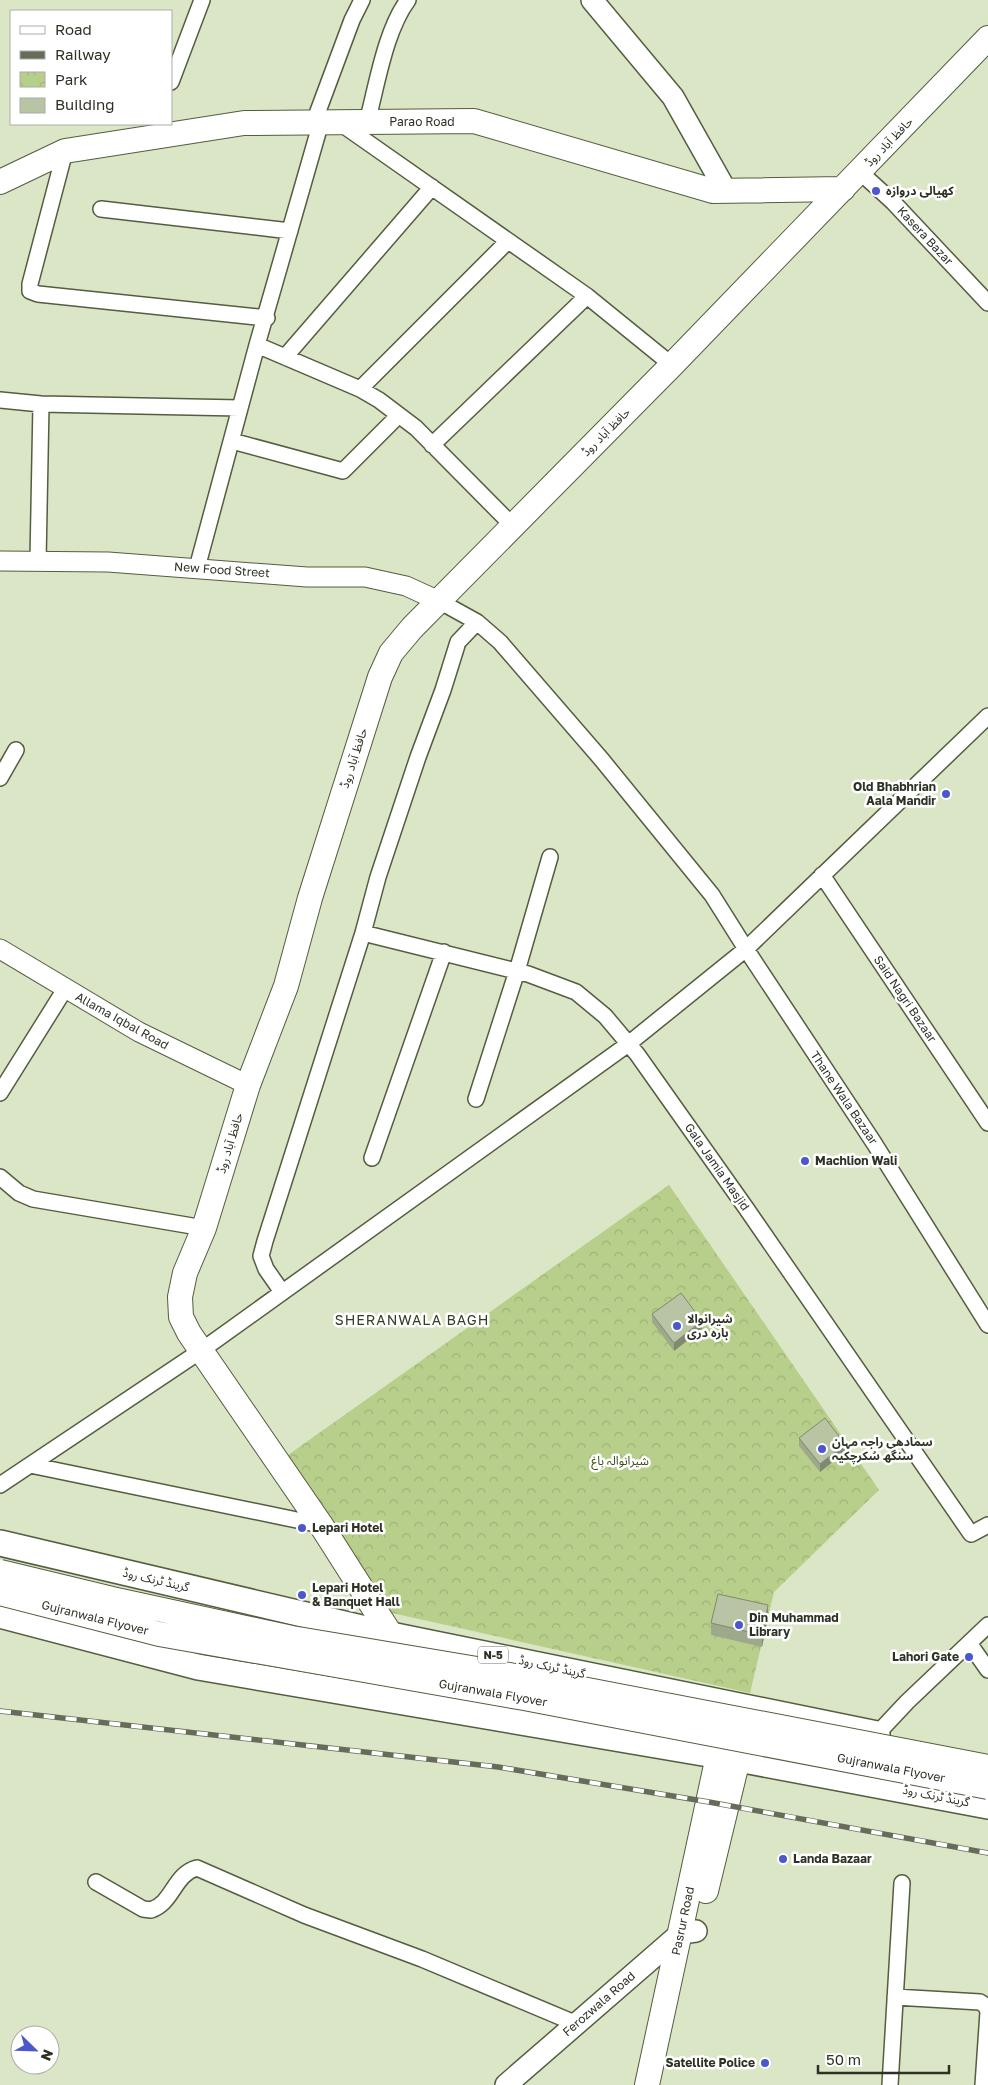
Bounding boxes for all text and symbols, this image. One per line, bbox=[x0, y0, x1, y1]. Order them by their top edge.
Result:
legend bbox=[10, 10, 172, 125]
text: Road bbox=[55, 20, 92, 38]
text: Railway bbox=[55, 45, 111, 63]
text: Park bbox=[55, 70, 88, 88]
text: Building bbox=[55, 95, 115, 113]
street label: Parao Road bbox=[389, 114, 455, 129]
street label: حافظ آباد روڈ bbox=[861, 114, 916, 169]
place label: کھیالی دروازہ bbox=[886, 183, 954, 198]
marker: کھیالی دروازہ bbox=[870, 185, 882, 197]
street label: Kasera Bazar bbox=[894, 203, 957, 268]
street label: حافظ آباد روڈ bbox=[578, 404, 633, 459]
street label: New Food Street bbox=[174, 559, 271, 580]
street label: حافظ آباد روڈ bbox=[337, 726, 370, 790]
place label: Old Bhabhrian Aala Mandir bbox=[853, 779, 936, 808]
marker: Old Bhabhrian Aala Mandir bbox=[940, 788, 952, 800]
street label: Said Nagri Bazaar bbox=[871, 952, 940, 1045]
street label: Allama Iqbal Road bbox=[73, 989, 171, 1052]
street label: Thane Wala Bazaar bbox=[808, 1048, 881, 1148]
street label: حافظ آباد روڈ bbox=[213, 1111, 246, 1175]
street label: Gala Jamia Masjid bbox=[682, 1120, 753, 1213]
place label: Machlion Wali bbox=[815, 1153, 897, 1168]
marker: Machlion Wali bbox=[799, 1155, 811, 1167]
district label: SHERANWALA BAGH bbox=[335, 1311, 489, 1328]
place label: شیرانوالا بارہ دری bbox=[687, 1311, 733, 1340]
marker: شیرانوالا بارہ دری bbox=[671, 1320, 683, 1332]
place label: سمادھی راجہ مہان سنگھ سُکرچکیہ bbox=[832, 1434, 933, 1465]
marker: سمادھی راجہ مہان سنگھ سُکرچکیہ bbox=[816, 1443, 828, 1455]
park label: شیرانوالہ باغ bbox=[591, 1453, 649, 1470]
place label: Lepari Hotel bbox=[312, 1520, 383, 1535]
marker: Lepari Hotel bbox=[296, 1522, 308, 1534]
street label: گرینڈ ٹرنک روڈ bbox=[121, 1565, 192, 1595]
place label: Lepari Hotel & Banquet Hall bbox=[312, 1580, 400, 1609]
marker: Lepari Hotel & Banquet Hall bbox=[296, 1589, 308, 1601]
street label: Gujranwala Flyover bbox=[40, 1597, 150, 1638]
place label: Din Muhammad Library bbox=[749, 1610, 839, 1639]
marker: Din Muhammad Library bbox=[733, 1619, 745, 1631]
road number: N-5 bbox=[478, 1646, 508, 1664]
place label: Lahori Gate bbox=[892, 1649, 959, 1664]
marker: Lahori Gate bbox=[963, 1651, 975, 1663]
street label: گرینڈ ٹرنک روڈ bbox=[517, 1652, 588, 1681]
street label: Gujranwala Flyover bbox=[438, 1676, 549, 1709]
street label: Gujranwala Flyover bbox=[836, 1750, 947, 1785]
street label: گرینڈ ٹرنک روڈ bbox=[901, 1782, 972, 1810]
place label: Landa Bazaar bbox=[793, 1851, 872, 1866]
marker: Landa Bazaar bbox=[777, 1853, 789, 1865]
street label: Pasrur Road bbox=[668, 1885, 697, 1957]
street label: Ferozwala Road bbox=[559, 1968, 638, 2039]
north arrow bbox=[10, 2025, 60, 2075]
scale bar bbox=[818, 2042, 949, 2074]
text: N bbox=[38, 2047, 57, 2063]
text: 50 m bbox=[826, 2050, 861, 2068]
place label: Satellite Police bbox=[665, 2055, 755, 2070]
marker: Satellite Police bbox=[759, 2057, 771, 2069]

